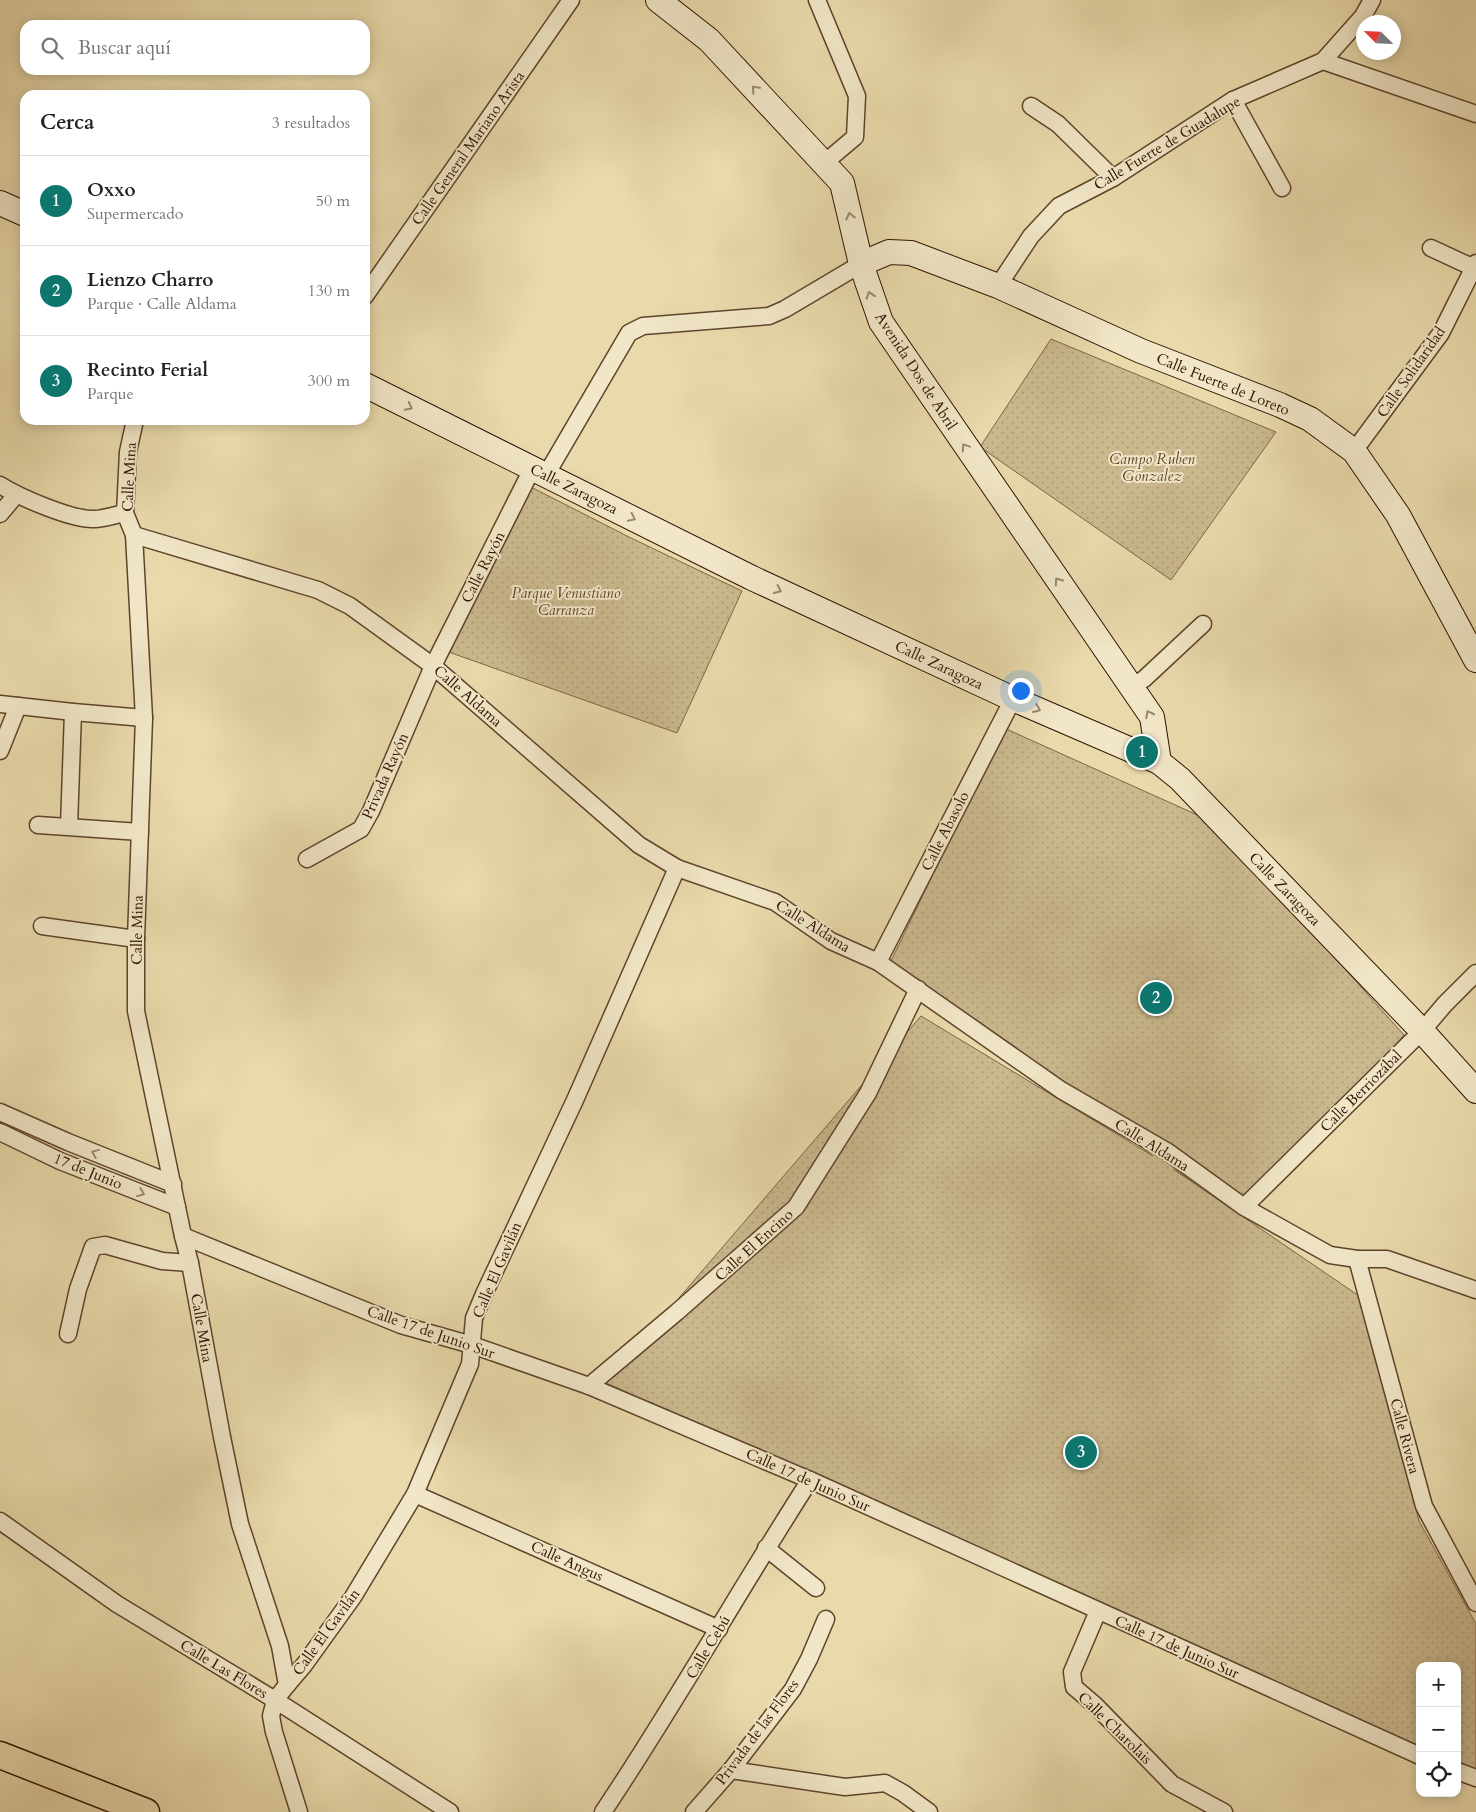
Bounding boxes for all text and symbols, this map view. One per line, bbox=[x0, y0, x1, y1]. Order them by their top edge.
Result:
north arrow bbox=[1356, 15, 1401, 60]
search box bbox=[20, 20, 370, 75]
icon: search bbox=[38, 34, 66, 62]
text: Buscar aquí bbox=[78, 35, 171, 61]
street label: Calle General Mariano Arista bbox=[407, 66, 529, 229]
one-way arrow bbox=[751, 85, 760, 94]
street label: Calle Fuerte de Guadalupe bbox=[1090, 91, 1244, 195]
text: Cerca bbox=[40, 108, 94, 137]
text: 3 resultados bbox=[272, 112, 350, 134]
text: Oxxo bbox=[87, 177, 136, 203]
text: 1 bbox=[52, 190, 60, 212]
text: 50 m bbox=[316, 190, 350, 212]
text: Supermercado bbox=[87, 203, 183, 225]
one-way arrow bbox=[845, 212, 856, 221]
text: Lienzo Charro bbox=[87, 267, 213, 293]
text: 2 bbox=[52, 280, 60, 302]
text: 130 m bbox=[308, 280, 350, 302]
one-way arrow bbox=[866, 291, 876, 299]
text: Parque · Calle Aldama bbox=[87, 293, 237, 315]
street label: Avenida Dos de Abril bbox=[870, 308, 962, 434]
street label: Calle Solidaridad bbox=[1372, 323, 1450, 421]
street label: Calle Fuerte de Loreto bbox=[1153, 348, 1293, 420]
text: Recinto Ferial bbox=[87, 357, 208, 383]
text: 3 bbox=[52, 370, 60, 392]
text: 300 m bbox=[308, 370, 350, 392]
text: Parque bbox=[87, 383, 134, 405]
one-way arrow bbox=[403, 401, 412, 411]
street label: Calle Mina bbox=[117, 441, 141, 512]
one-way arrow bbox=[962, 443, 971, 453]
park label: Campo Ruben Gonzalez bbox=[1109, 449, 1195, 486]
street label: Calle Zaragoza bbox=[527, 459, 622, 519]
one-way arrow bbox=[627, 512, 636, 522]
street label: Calle Rayón bbox=[456, 527, 510, 606]
one-way arrow bbox=[1055, 577, 1064, 586]
park label: Parque Venustiano Carranza bbox=[512, 583, 620, 620]
one-way arrow bbox=[773, 584, 782, 594]
street label: Calle Zaragoza bbox=[892, 636, 987, 694]
street label: Calle Aldama bbox=[430, 661, 507, 732]
your location bbox=[1008, 678, 1034, 704]
one-way arrow bbox=[1032, 703, 1041, 714]
one-way arrow bbox=[1145, 711, 1155, 720]
street label: Privada Rayón bbox=[357, 729, 413, 822]
pin: 1 bbox=[1126, 733, 1158, 771]
street label: Calle Abasolo bbox=[916, 788, 974, 874]
street label: Calle Zaragoza bbox=[1245, 848, 1326, 931]
street label: Calle Mina bbox=[126, 894, 148, 965]
street label: Calle Aldama bbox=[772, 895, 855, 957]
pin: 2 bbox=[1140, 979, 1172, 1017]
street label: Calle Berriozábal bbox=[1316, 1046, 1406, 1136]
street label: Calle Aldama bbox=[1111, 1114, 1194, 1176]
street label: 17 de Junio bbox=[51, 1148, 125, 1194]
one-way arrow bbox=[91, 1149, 100, 1159]
one-way arrow bbox=[136, 1186, 145, 1197]
street label: Calle El Encino bbox=[711, 1204, 797, 1286]
street label: Calle El Gavilán bbox=[468, 1218, 526, 1321]
street label: Calle Mina bbox=[186, 1292, 218, 1365]
street label: Calle 17 de Junio Sur bbox=[364, 1301, 498, 1363]
street label: Calle Rivera bbox=[1385, 1396, 1425, 1476]
pin: 3 bbox=[1065, 1433, 1097, 1471]
street label: Calle 17 de Junio Sur bbox=[743, 1444, 874, 1517]
street label: Calle Angus bbox=[528, 1536, 606, 1586]
street label: Calle El Gavilán bbox=[288, 1584, 364, 1679]
street label: Calle Cebú bbox=[681, 1611, 735, 1683]
street label: Calle 17 de Junio Sur bbox=[1112, 1611, 1243, 1684]
street label: Calle Las Flores bbox=[177, 1635, 271, 1703]
map controls bbox=[1416, 1662, 1461, 1797]
button: + bbox=[1416, 1662, 1461, 1707]
street label: Privada de las Flores bbox=[711, 1675, 803, 1789]
street label: Calle Charolais bbox=[1074, 1688, 1156, 1768]
button: − bbox=[1416, 1707, 1461, 1752]
button: locate bbox=[1416, 1752, 1461, 1797]

